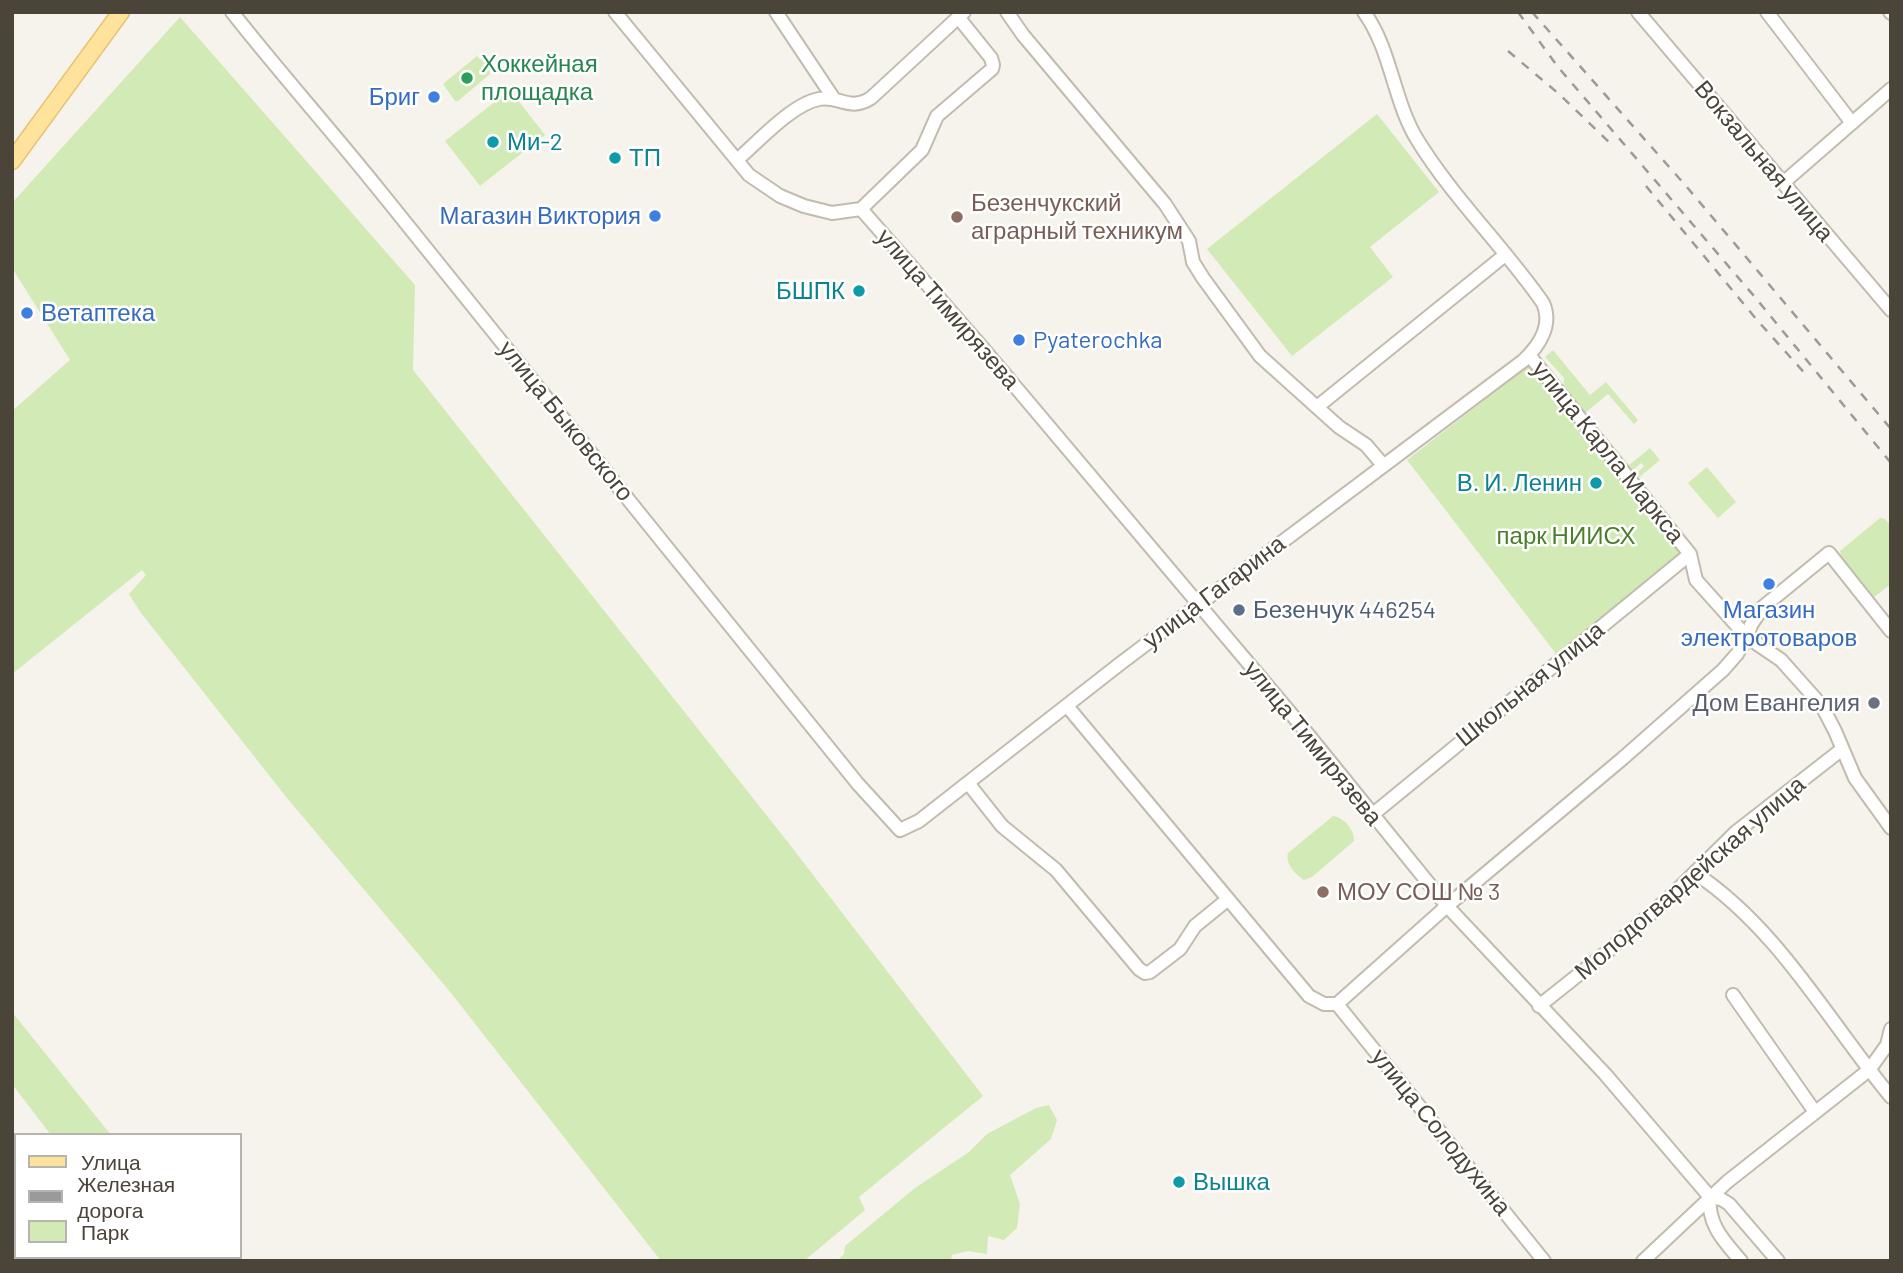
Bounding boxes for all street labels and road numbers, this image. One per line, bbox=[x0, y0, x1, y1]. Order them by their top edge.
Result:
street label: Вокзальная улица bbox=[1688, 75, 1840, 247]
street label: улица Тимирязева bbox=[870, 223, 1026, 395]
street label: улица Быковского bbox=[492, 335, 640, 507]
street label: улица Карла Маркса bbox=[1526, 355, 1690, 549]
street label: улица Гагарина bbox=[1137, 529, 1291, 655]
street label: Школьная улица bbox=[1450, 615, 1610, 753]
street label: улица Тимирязева bbox=[1238, 655, 1388, 831]
street label: Молодогвардейская улица bbox=[1569, 770, 1811, 986]
street label: улица Солодухина bbox=[1365, 1043, 1517, 1221]

